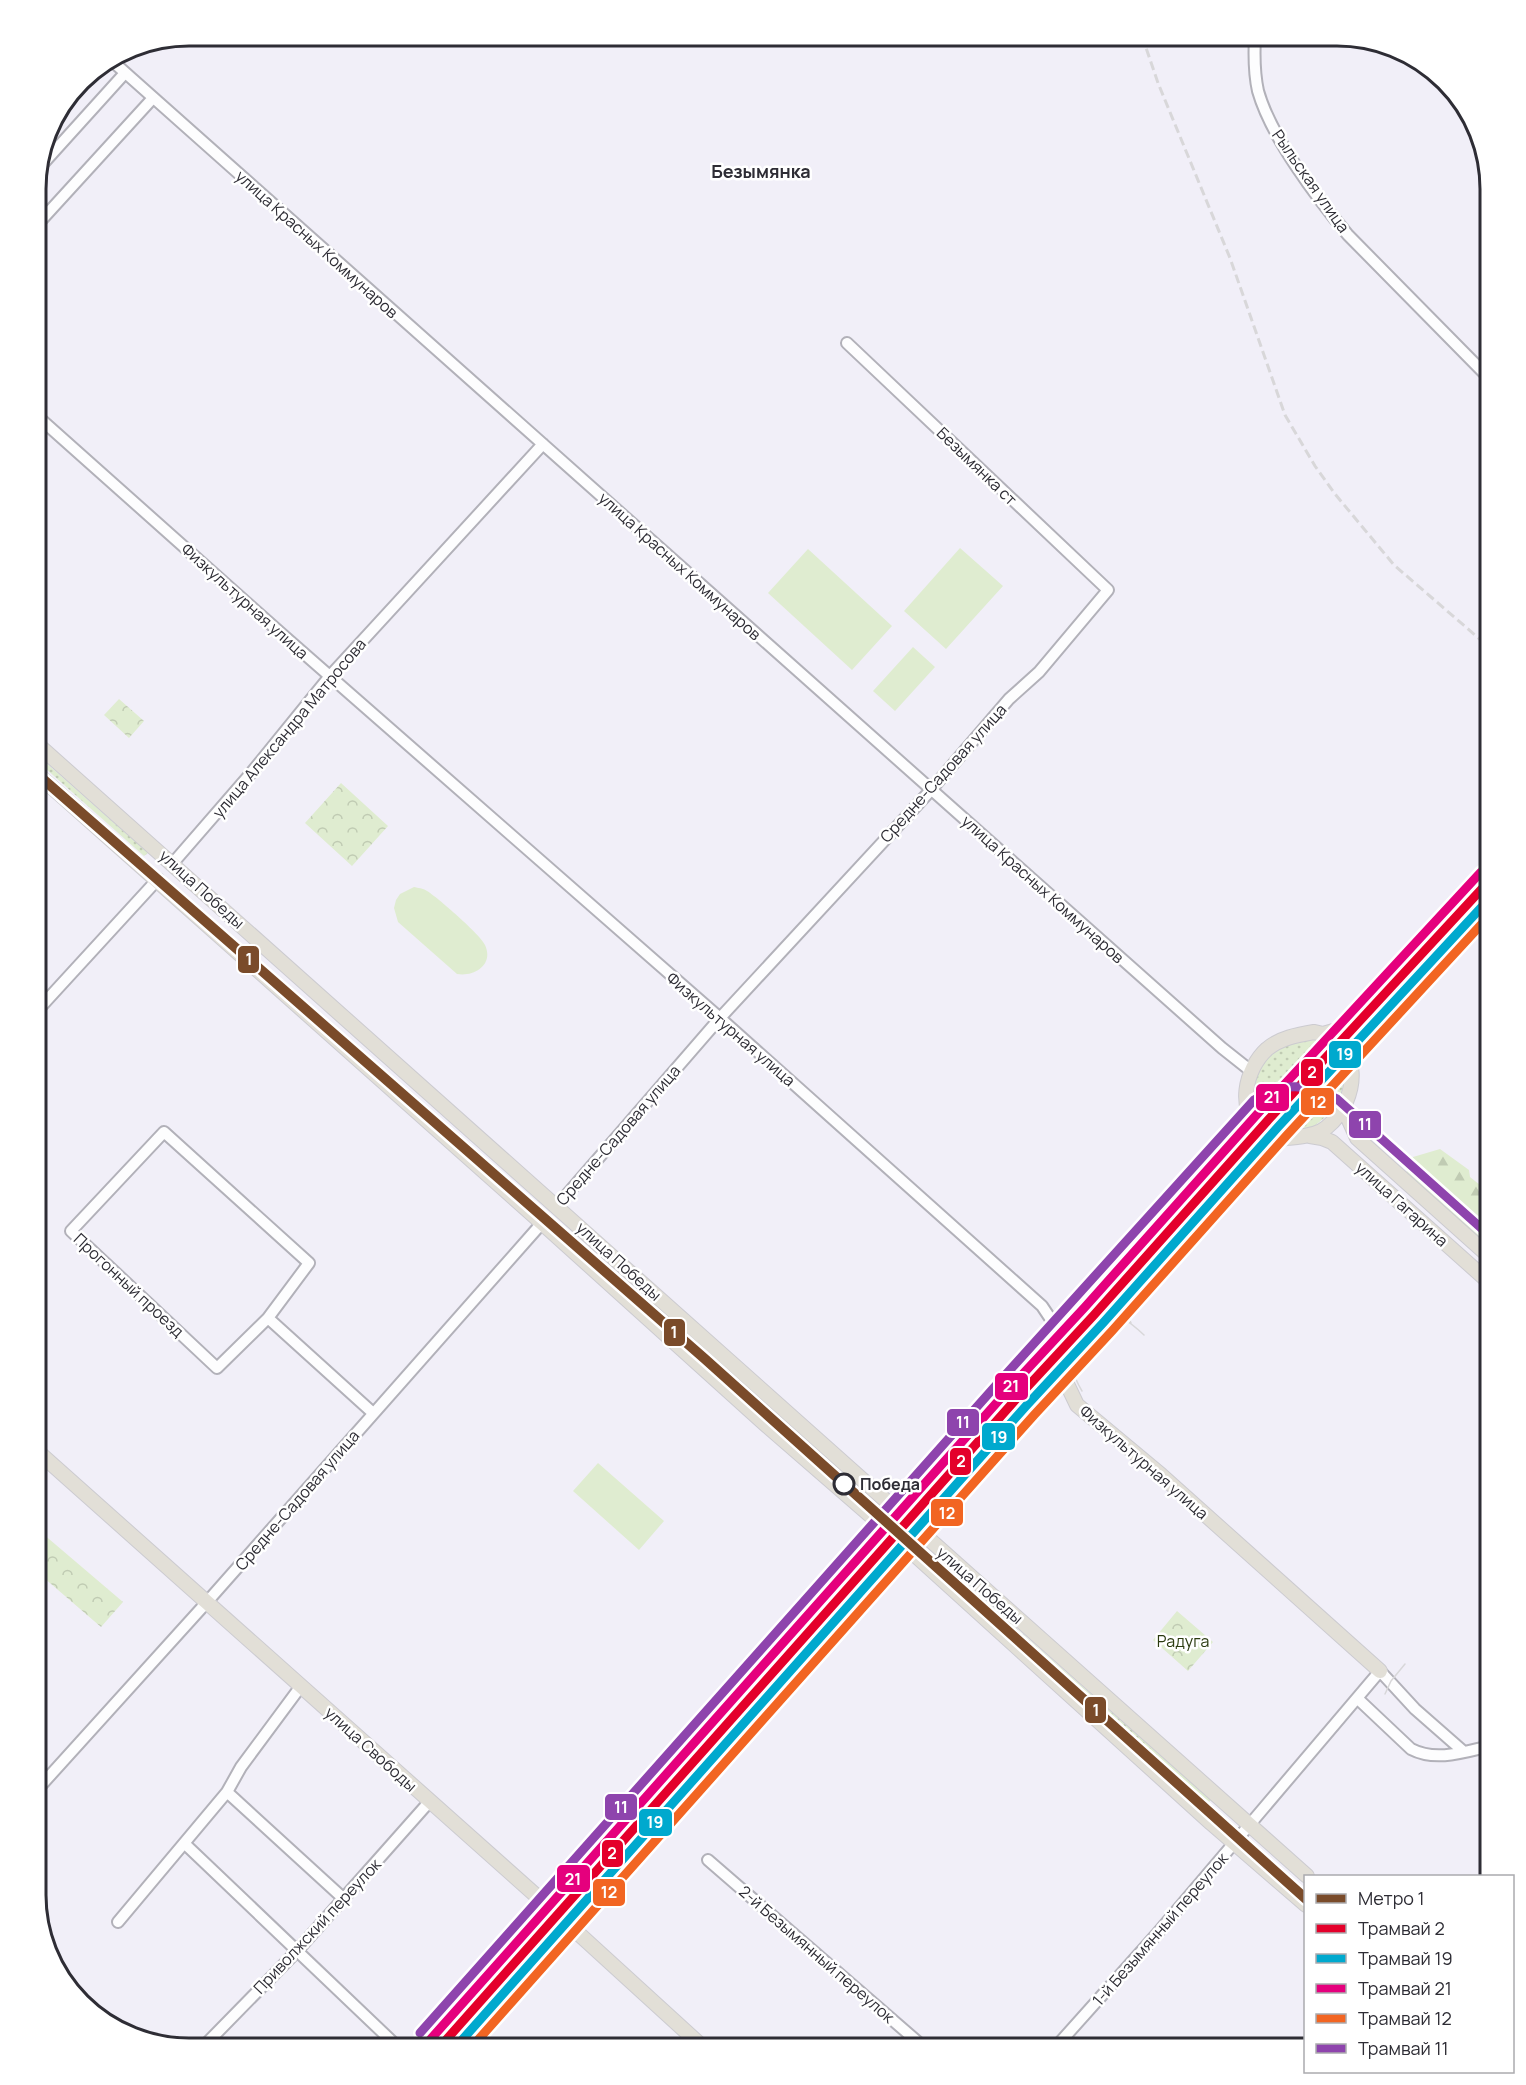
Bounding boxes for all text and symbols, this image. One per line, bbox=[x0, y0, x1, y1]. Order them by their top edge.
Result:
street label: Рыльская улица bbox=[1267, 125, 1355, 237]
district label: Безымянка bbox=[711, 159, 811, 183]
street label: улица Красных Коммунаров bbox=[231, 165, 403, 323]
street label: Безымянка ст bbox=[932, 422, 1022, 510]
street label: улица Красных Коммунаров bbox=[594, 487, 766, 645]
street label: Физкультурная улица bbox=[177, 538, 313, 664]
street label: улица Александра Матросова bbox=[207, 634, 371, 822]
street label: Средне-Садовая улица bbox=[875, 699, 1011, 847]
street label: улица Красных Коммунаров bbox=[957, 810, 1129, 968]
street label: улица Победы bbox=[155, 845, 249, 933]
line badge: 1 bbox=[237, 945, 260, 974]
text: 1 bbox=[245, 948, 253, 970]
street label: Физкультурная улица bbox=[662, 967, 800, 1091]
line badge: 19 bbox=[1328, 1040, 1362, 1069]
text: 19 bbox=[1337, 1043, 1353, 1065]
line badge: 2 bbox=[1300, 1058, 1324, 1087]
street label: Средне-Садовая улица bbox=[551, 1060, 685, 1210]
text: 2 bbox=[1307, 1061, 1317, 1083]
line badge: 21 bbox=[1255, 1083, 1290, 1112]
text: 21 bbox=[1264, 1086, 1280, 1108]
line badge: 12 bbox=[1300, 1087, 1335, 1116]
text: 12 bbox=[1310, 1091, 1326, 1113]
line badge: 11 bbox=[1348, 1110, 1382, 1139]
text: 11 bbox=[1358, 1113, 1372, 1135]
street label: улица Гагарина bbox=[1351, 1156, 1453, 1252]
street label: улица Победы bbox=[572, 1217, 666, 1305]
street label: Прогонный проезд bbox=[69, 1228, 189, 1342]
line badge: 1 bbox=[663, 1318, 686, 1347]
text: 1 bbox=[670, 1321, 678, 1343]
line badge: 21 bbox=[994, 1372, 1029, 1401]
text: 21 bbox=[1003, 1375, 1019, 1397]
street label: Физкультурная улица bbox=[1075, 1400, 1213, 1524]
line badge: 11 bbox=[946, 1408, 980, 1437]
text: 11 bbox=[956, 1411, 970, 1433]
line badge: 19 bbox=[981, 1422, 1016, 1451]
street label: Средне-Садовая улица bbox=[230, 1425, 364, 1575]
text: 19 bbox=[991, 1426, 1007, 1448]
line badge: 2 bbox=[949, 1447, 972, 1476]
text: 2 bbox=[956, 1450, 966, 1472]
marker: Победа bbox=[833, 1473, 855, 1495]
place label: Победа bbox=[860, 1473, 920, 1495]
line badge: 12 bbox=[930, 1498, 964, 1527]
text: 12 bbox=[939, 1502, 955, 1524]
street label: улица Победы bbox=[932, 1541, 1028, 1629]
park label: Радyга bbox=[1157, 1630, 1209, 1652]
line badge: 1 bbox=[1084, 1696, 1107, 1724]
text: 1 bbox=[1092, 1699, 1100, 1721]
street label: улица Свободы bbox=[320, 1702, 422, 1796]
line badge: 11 bbox=[604, 1793, 638, 1821]
text: 11 bbox=[614, 1796, 628, 1818]
line badge: 19 bbox=[638, 1808, 673, 1837]
text: 19 bbox=[647, 1811, 663, 1833]
line badge: 2 bbox=[601, 1839, 624, 1868]
text: 2 bbox=[607, 1842, 617, 1864]
street label: 1-й Безымянный переулок bbox=[1087, 1847, 1233, 2010]
street label: Приволжский переулок bbox=[248, 1853, 386, 1999]
line badge: 21 bbox=[556, 1864, 591, 1893]
text: 21 bbox=[565, 1868, 581, 1890]
legend bbox=[1304, 1875, 1514, 2073]
line badge: 12 bbox=[592, 1878, 626, 1907]
street label: 2-й Безымянный переулок bbox=[735, 1880, 900, 2028]
text: 12 bbox=[601, 1881, 617, 1903]
text: Метро 1 bbox=[1358, 1886, 1425, 1910]
text: Трамвай 2 bbox=[1358, 1916, 1445, 1940]
text: Трамвай 19 bbox=[1358, 1946, 1453, 1970]
text: Трамвай 21 bbox=[1358, 1976, 1452, 2000]
text: Трамвай 12 bbox=[1358, 2006, 1452, 2030]
text: Трамвай 11 bbox=[1358, 2036, 1448, 2060]

